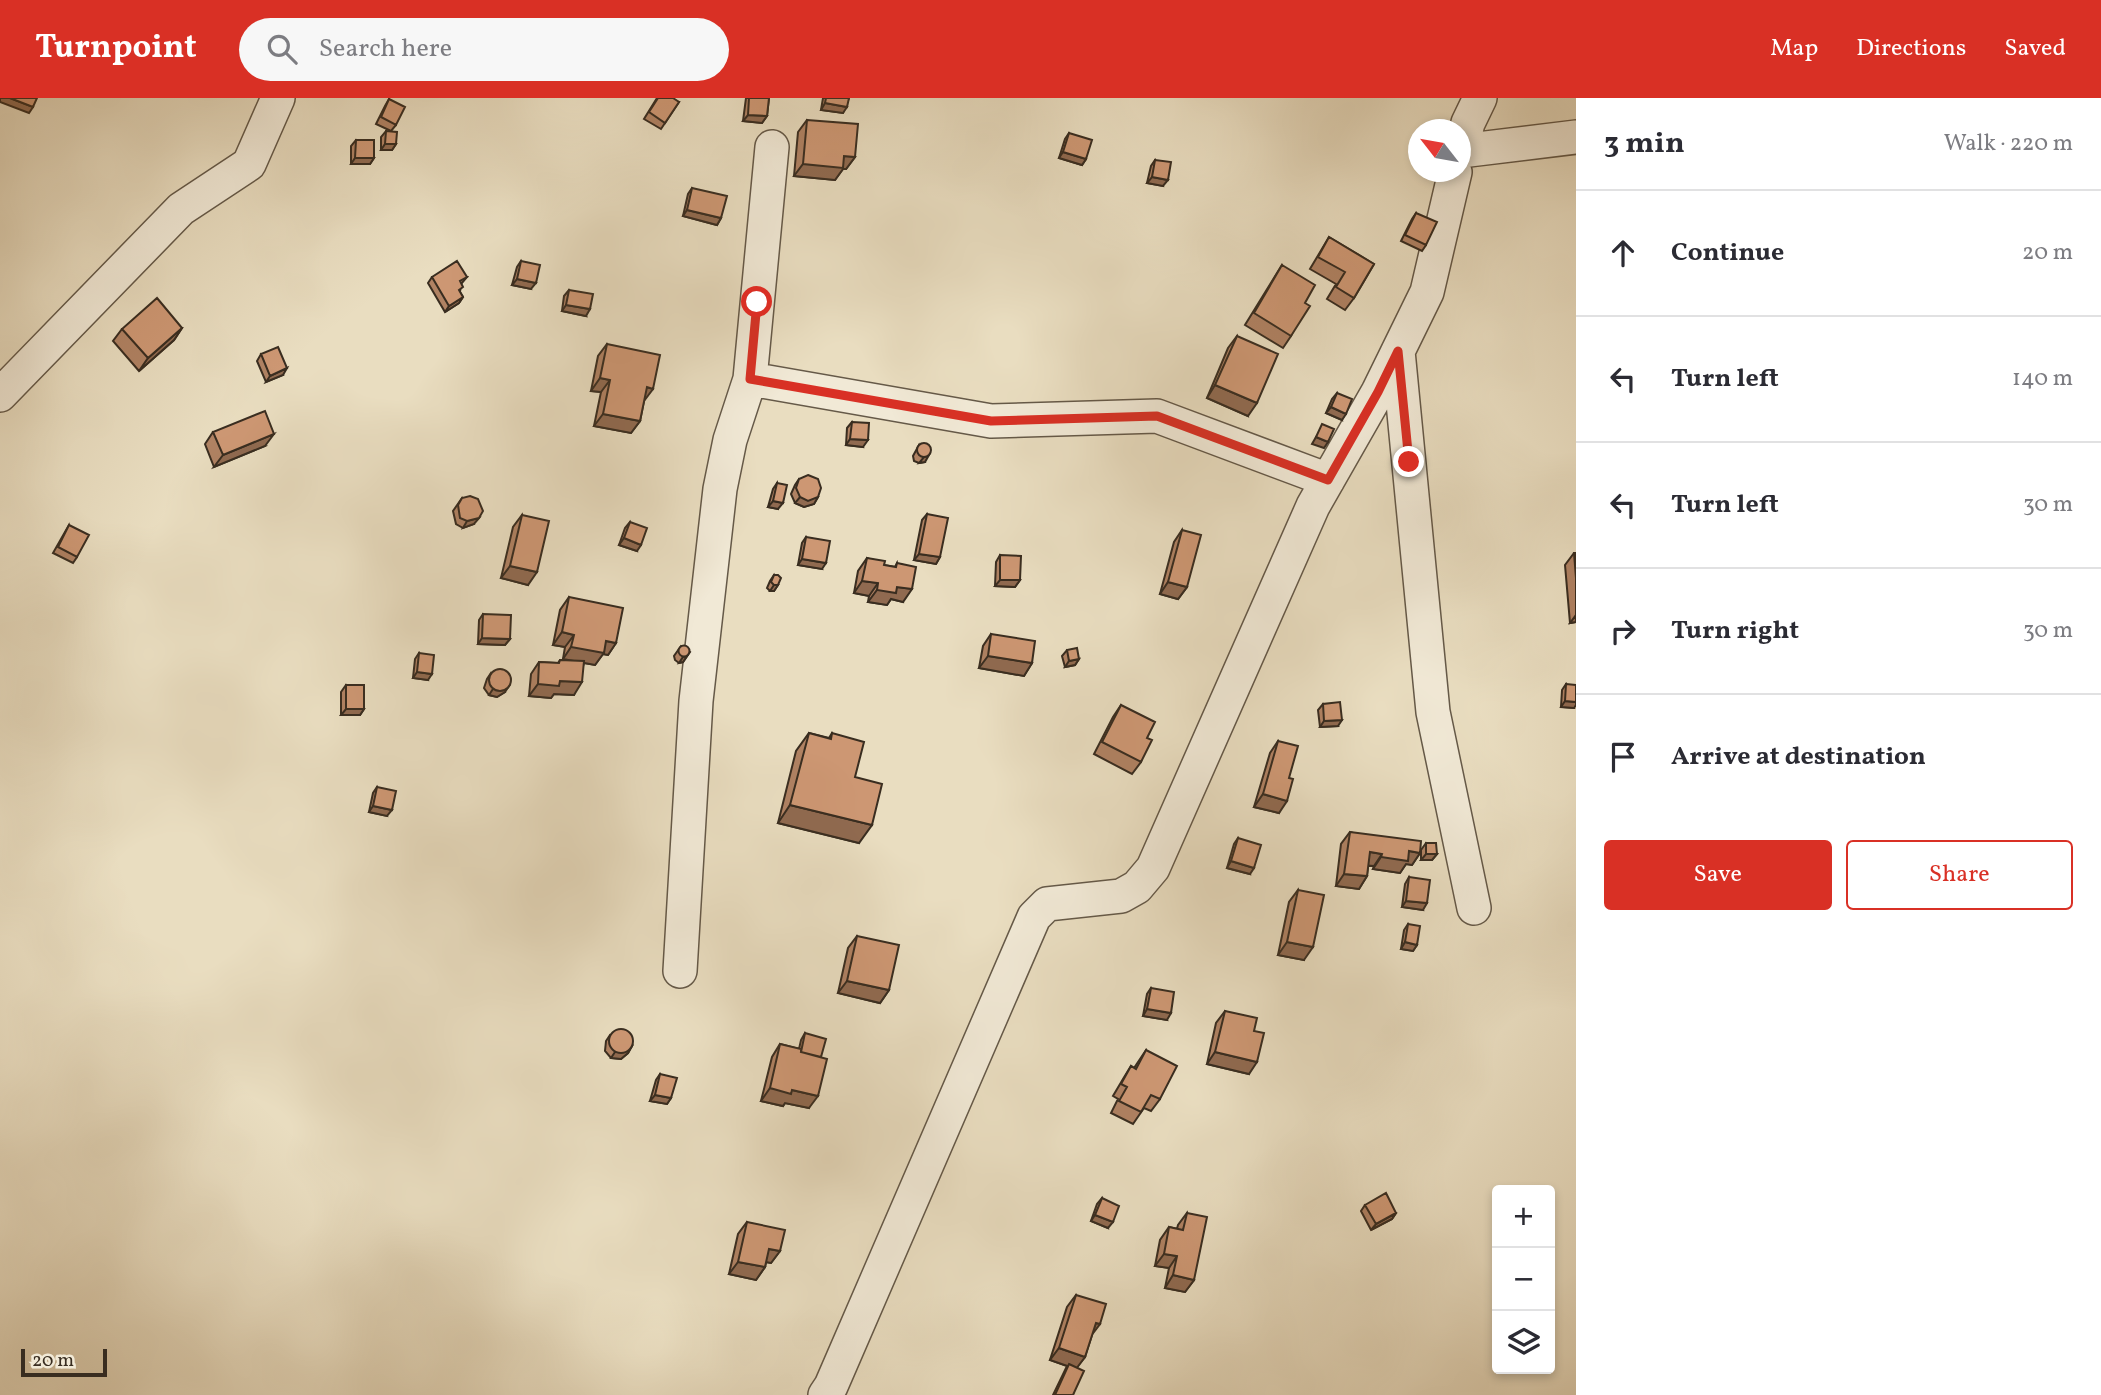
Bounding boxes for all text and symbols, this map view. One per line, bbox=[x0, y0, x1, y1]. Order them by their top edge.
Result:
search box bbox=[239, 18, 729, 81]
text: Turnpoint bbox=[35, 26, 197, 72]
icon: search bbox=[263, 30, 301, 68]
text: Search here bbox=[319, 31, 452, 67]
text: Map bbox=[1770, 32, 1818, 66]
text: Directions bbox=[1856, 32, 1966, 66]
text: Saved bbox=[2004, 32, 2066, 66]
north arrow bbox=[1408, 119, 1471, 182]
text: 3 min bbox=[1604, 123, 1685, 165]
text: Walk · 220 m bbox=[1944, 128, 2073, 160]
icon: ahead bbox=[1604, 234, 1642, 272]
text: Continue bbox=[1671, 235, 1784, 271]
text: 20 m bbox=[2022, 237, 2073, 269]
route start bbox=[741, 286, 772, 317]
icon: left bbox=[1604, 360, 1642, 398]
text: Turn left bbox=[1671, 361, 1779, 397]
text: 140 m bbox=[2012, 363, 2073, 395]
route end bbox=[1393, 446, 1424, 477]
icon: left bbox=[1604, 486, 1642, 524]
text: Turn left bbox=[1671, 487, 1779, 523]
text: 30 m bbox=[2023, 489, 2073, 521]
icon: right bbox=[1604, 612, 1642, 650]
text: Turn right bbox=[1671, 613, 1799, 649]
text: 30 m bbox=[2023, 615, 2073, 647]
icon: arrive bbox=[1604, 738, 1642, 776]
text: Arrive at destination bbox=[1671, 739, 1926, 775]
button: Save bbox=[1604, 840, 1832, 910]
button: Share bbox=[1846, 840, 2073, 910]
map controls bbox=[1492, 1185, 1555, 1374]
button: + bbox=[1492, 1185, 1555, 1248]
button: − bbox=[1492, 1248, 1555, 1311]
button: layers bbox=[1492, 1311, 1555, 1374]
scale bar bbox=[21, 1346, 107, 1378]
text: 20 m bbox=[32, 1348, 74, 1374]

